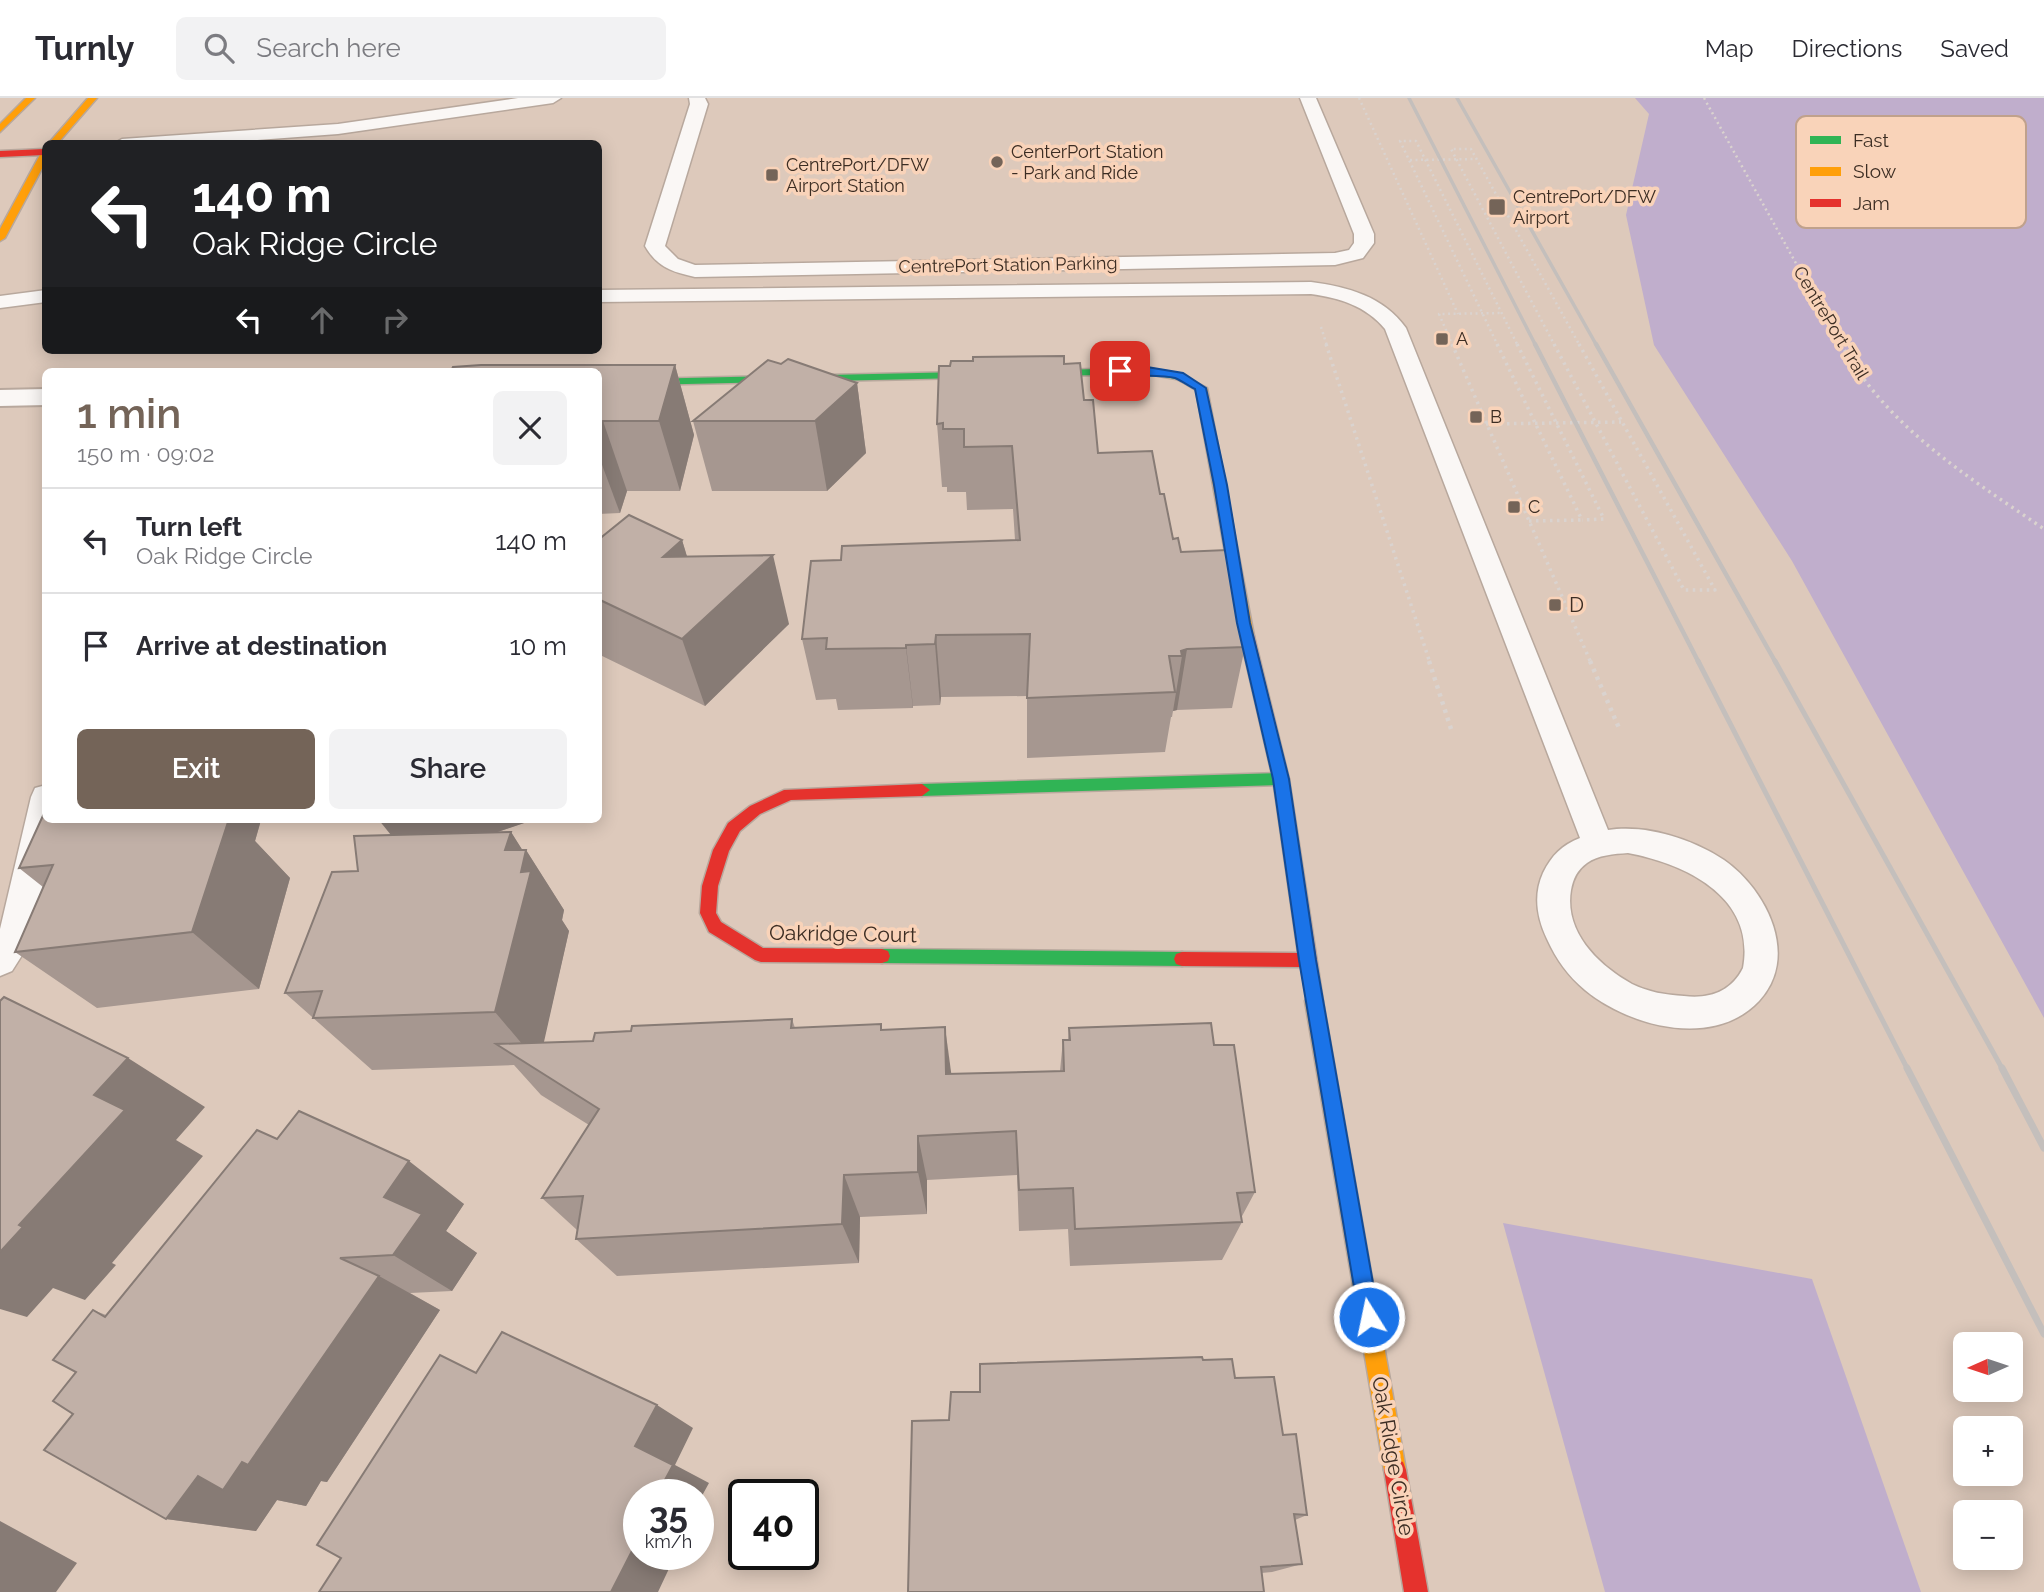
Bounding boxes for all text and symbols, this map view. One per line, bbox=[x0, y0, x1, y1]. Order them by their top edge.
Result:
search box bbox=[176, 17, 666, 80]
text: Turnly bbox=[35, 29, 134, 68]
icon: search bbox=[200, 29, 238, 67]
text: Search here bbox=[256, 33, 401, 63]
text: Map bbox=[1705, 34, 1754, 63]
text: Directions bbox=[1792, 34, 1902, 63]
text: Saved bbox=[1940, 34, 2009, 63]
legend bbox=[1796, 116, 2026, 228]
text: Fast bbox=[1853, 129, 1889, 151]
place label: CenterPort Station - Park and Ride bbox=[1011, 141, 1163, 183]
place label: CentrePort/DFW Airport Station bbox=[786, 154, 929, 196]
marker: CenterPort Station - Park and Ride bbox=[989, 154, 1005, 170]
text: Slow bbox=[1853, 160, 1897, 182]
text: 140 m bbox=[192, 166, 332, 223]
marker: CentrePort/DFW Airport Station bbox=[764, 167, 780, 183]
icon: left bbox=[77, 168, 168, 259]
place label: CentrePort/DFW Airport bbox=[1513, 186, 1656, 228]
text: Jam bbox=[1853, 192, 1890, 214]
marker: CentrePort/DFW Airport bbox=[1487, 197, 1507, 217]
text: Oak Ridge Circle bbox=[192, 225, 438, 262]
street label: CentrePort Station Parking bbox=[898, 252, 1118, 277]
street label: CentrePort Trail bbox=[1789, 262, 1874, 383]
icon: left bbox=[230, 301, 268, 339]
icon: ahead bbox=[303, 301, 341, 339]
icon: right bbox=[376, 301, 414, 339]
place label: A bbox=[1456, 328, 1468, 349]
marker: A bbox=[1434, 331, 1450, 347]
pin bbox=[1090, 341, 1150, 401]
icon: arrive bbox=[1101, 352, 1139, 390]
text: 1 min bbox=[77, 389, 181, 438]
button: close bbox=[493, 391, 567, 465]
place label: B bbox=[1490, 406, 1502, 427]
marker: B bbox=[1468, 409, 1484, 425]
text: 150 m · 09:02 bbox=[77, 440, 214, 467]
place label: C bbox=[1528, 496, 1540, 517]
marker: C bbox=[1506, 499, 1522, 515]
text: Turn left bbox=[136, 512, 242, 542]
icon: left bbox=[77, 522, 115, 560]
text: 140 m bbox=[495, 526, 567, 556]
text: Oak Ridge Circle bbox=[136, 542, 312, 569]
place label: D bbox=[1569, 592, 1584, 617]
marker: D bbox=[1547, 597, 1563, 613]
icon: arrive bbox=[77, 627, 115, 665]
text: Arrive at destination bbox=[136, 631, 387, 661]
text: 10 m bbox=[509, 631, 567, 661]
button: Exit bbox=[77, 729, 315, 809]
button: Share bbox=[329, 729, 567, 809]
street label: Oakridge Court bbox=[769, 920, 917, 947]
position arrow bbox=[1332, 1280, 1406, 1354]
north arrow bbox=[1953, 1332, 2023, 1402]
map controls bbox=[1953, 1332, 2023, 1570]
street label: Oak Ridge Circle bbox=[1367, 1374, 1420, 1537]
button: + bbox=[1953, 1416, 2023, 1486]
speed limit sign: 40 bbox=[728, 1479, 819, 1570]
text: 35 bbox=[649, 1495, 688, 1536]
button: − bbox=[1953, 1500, 2023, 1570]
text: km/h bbox=[645, 1531, 692, 1552]

